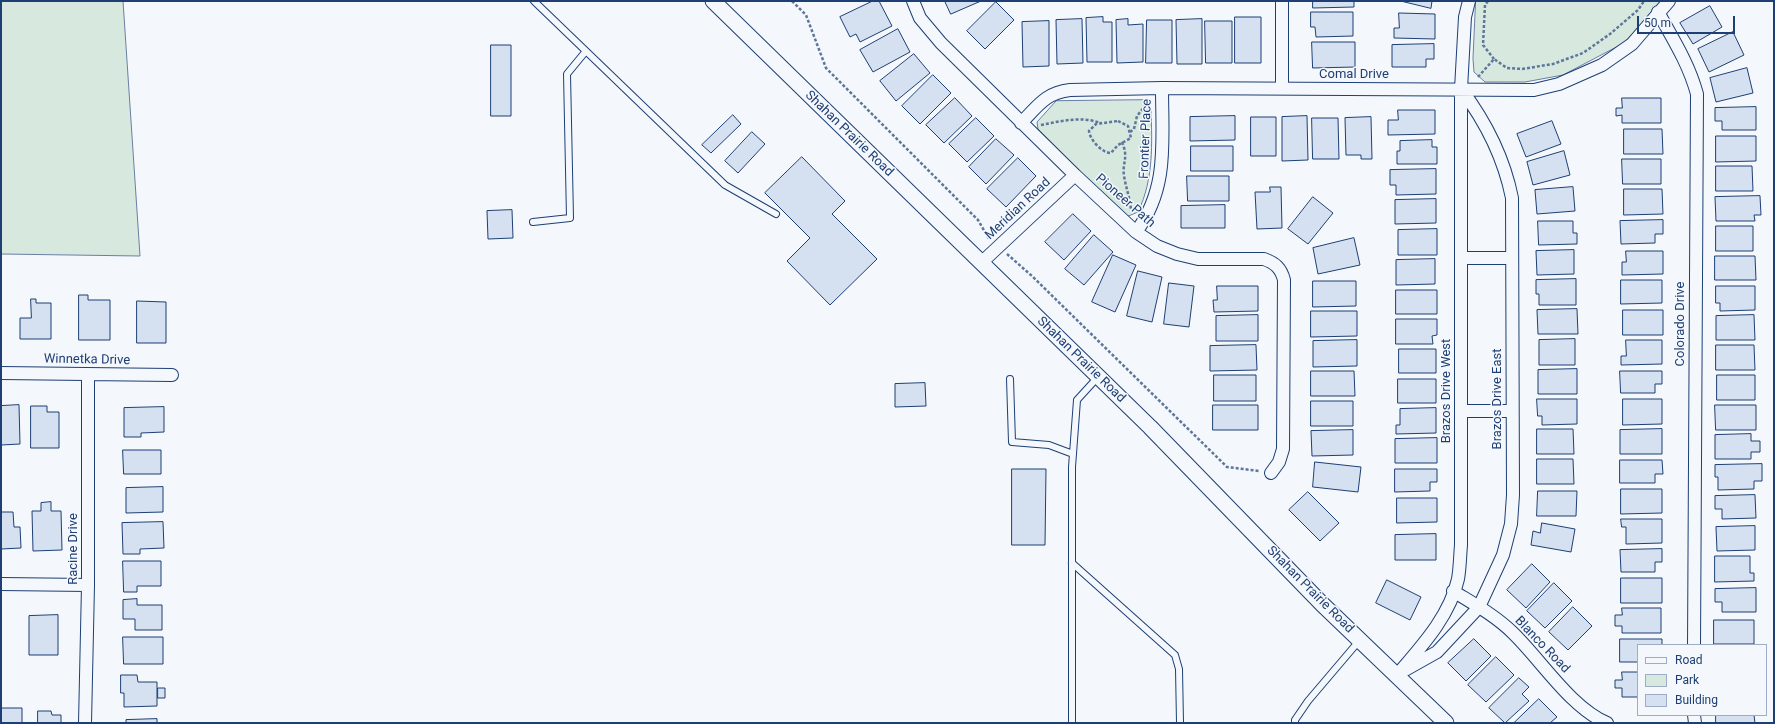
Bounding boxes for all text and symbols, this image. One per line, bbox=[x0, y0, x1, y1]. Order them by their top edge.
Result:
scale bar bbox=[1639, 8, 1737, 34]
text: 50 m bbox=[1644, 16, 1671, 30]
street label: Comal Drive bbox=[1319, 67, 1389, 83]
street label: Shahan Prairie Road bbox=[802, 88, 896, 180]
street label: Frontier Place bbox=[1137, 99, 1155, 179]
street label: Pioneer Path bbox=[1092, 171, 1158, 231]
street label: Meridian Road bbox=[982, 175, 1054, 243]
street label: Colorado Drive bbox=[1673, 282, 1689, 366]
street label: Shahan Prairie Road bbox=[1034, 314, 1128, 406]
street label: Brazos Drive West bbox=[1439, 339, 1455, 443]
street label: Brazos Drive East bbox=[1490, 349, 1506, 449]
street label: Winnetka Drive bbox=[44, 351, 130, 369]
street label: Racine Drive bbox=[66, 513, 82, 585]
street label: Shahan Prairie Road bbox=[1263, 543, 1357, 637]
street label: Blanco Road bbox=[1511, 613, 1573, 677]
legend bbox=[1637, 644, 1767, 716]
text: Road bbox=[1675, 653, 1703, 667]
text: Park bbox=[1675, 673, 1699, 687]
text: Building bbox=[1675, 693, 1718, 707]

